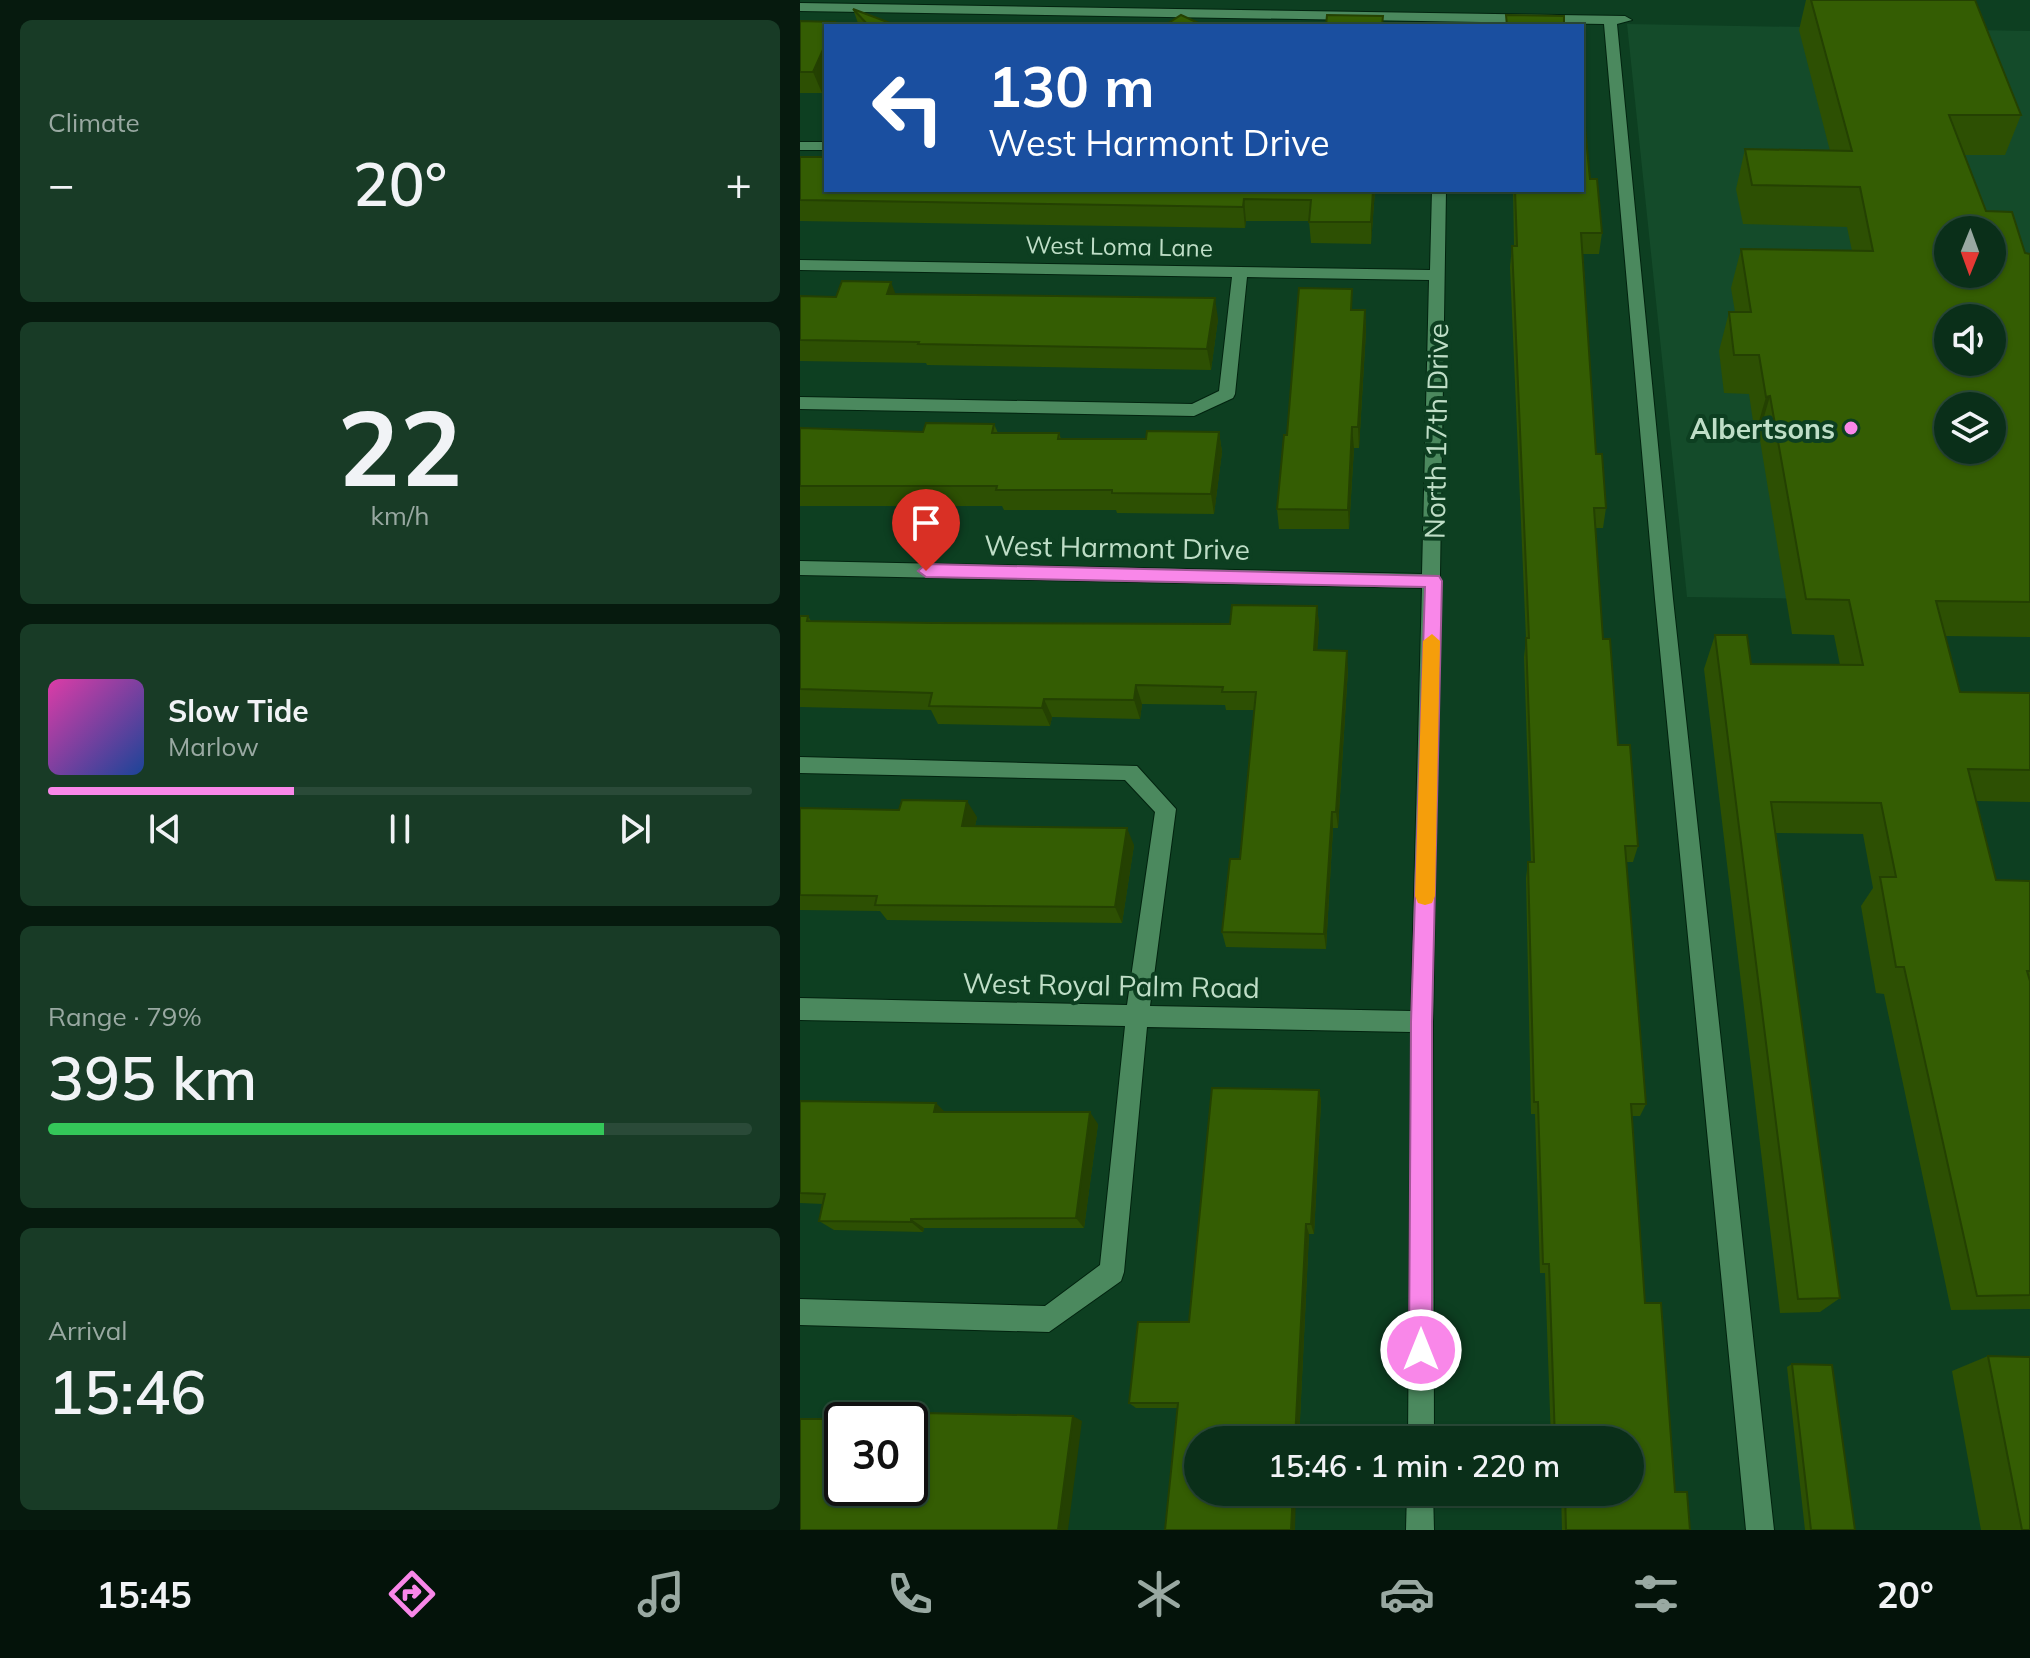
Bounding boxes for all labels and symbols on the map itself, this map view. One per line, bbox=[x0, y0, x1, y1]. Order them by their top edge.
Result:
north arrow bbox=[1934, 216, 2006, 288]
street label: West Loma Lane bbox=[1025, 229, 1213, 263]
street label: North 17th Drive bbox=[1417, 323, 1455, 539]
place label: Albertsons bbox=[1690, 411, 1835, 446]
marker: Albertsons bbox=[1842, 419, 1860, 437]
pin bbox=[892, 489, 960, 571]
street label: West Harmont Drive bbox=[984, 527, 1250, 567]
street label: West Royal Palm Road bbox=[962, 965, 1260, 1005]
position arrow bbox=[1379, 1308, 1463, 1392]
speed limit sign: 30 bbox=[824, 1402, 928, 1506]

